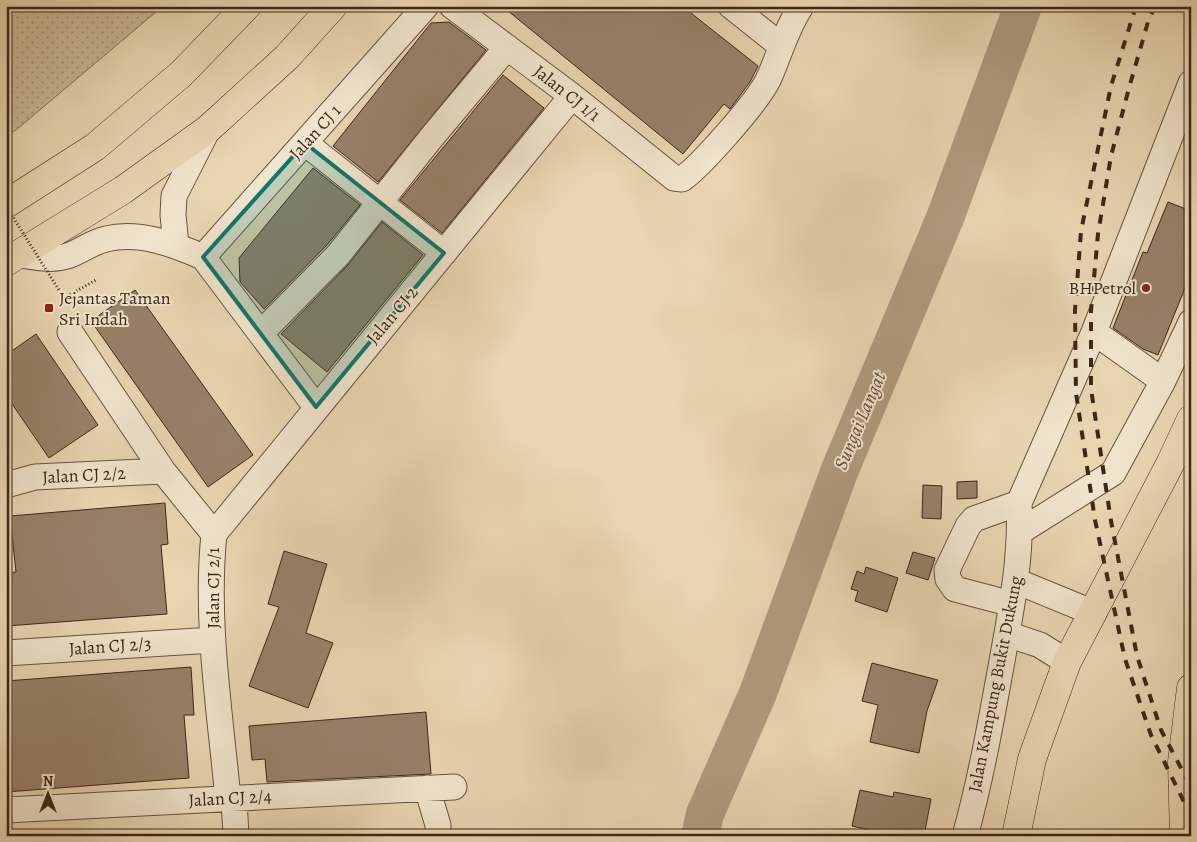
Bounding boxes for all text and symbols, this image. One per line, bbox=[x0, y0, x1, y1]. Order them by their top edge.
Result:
street label: Jalan CJ 1/1 bbox=[529, 59, 605, 127]
street label: Jalan CJ 1 bbox=[284, 99, 346, 165]
place label: BHPetrol bbox=[1069, 276, 1137, 300]
street label: Jalan CJ 2 bbox=[361, 280, 424, 349]
marker: BHPetrol bbox=[1140, 282, 1152, 294]
place label: Jejantas Taman Sri Indah bbox=[59, 286, 171, 331]
marker: Jejantas Taman Sri Indah bbox=[43, 302, 55, 314]
water label: Sungai Langat bbox=[828, 367, 893, 474]
street label: Jalan CJ 2/2 bbox=[42, 461, 127, 489]
street label: Jalan CJ 2/1 bbox=[201, 547, 225, 629]
street label: Jalan Kampung Bukit Dukung bbox=[962, 574, 1028, 794]
street label: Jalan CJ 2/3 bbox=[68, 631, 152, 661]
north arrow bbox=[22, 770, 72, 820]
text: N bbox=[43, 772, 53, 791]
street label: Jalan CJ 2/4 bbox=[188, 784, 272, 812]

